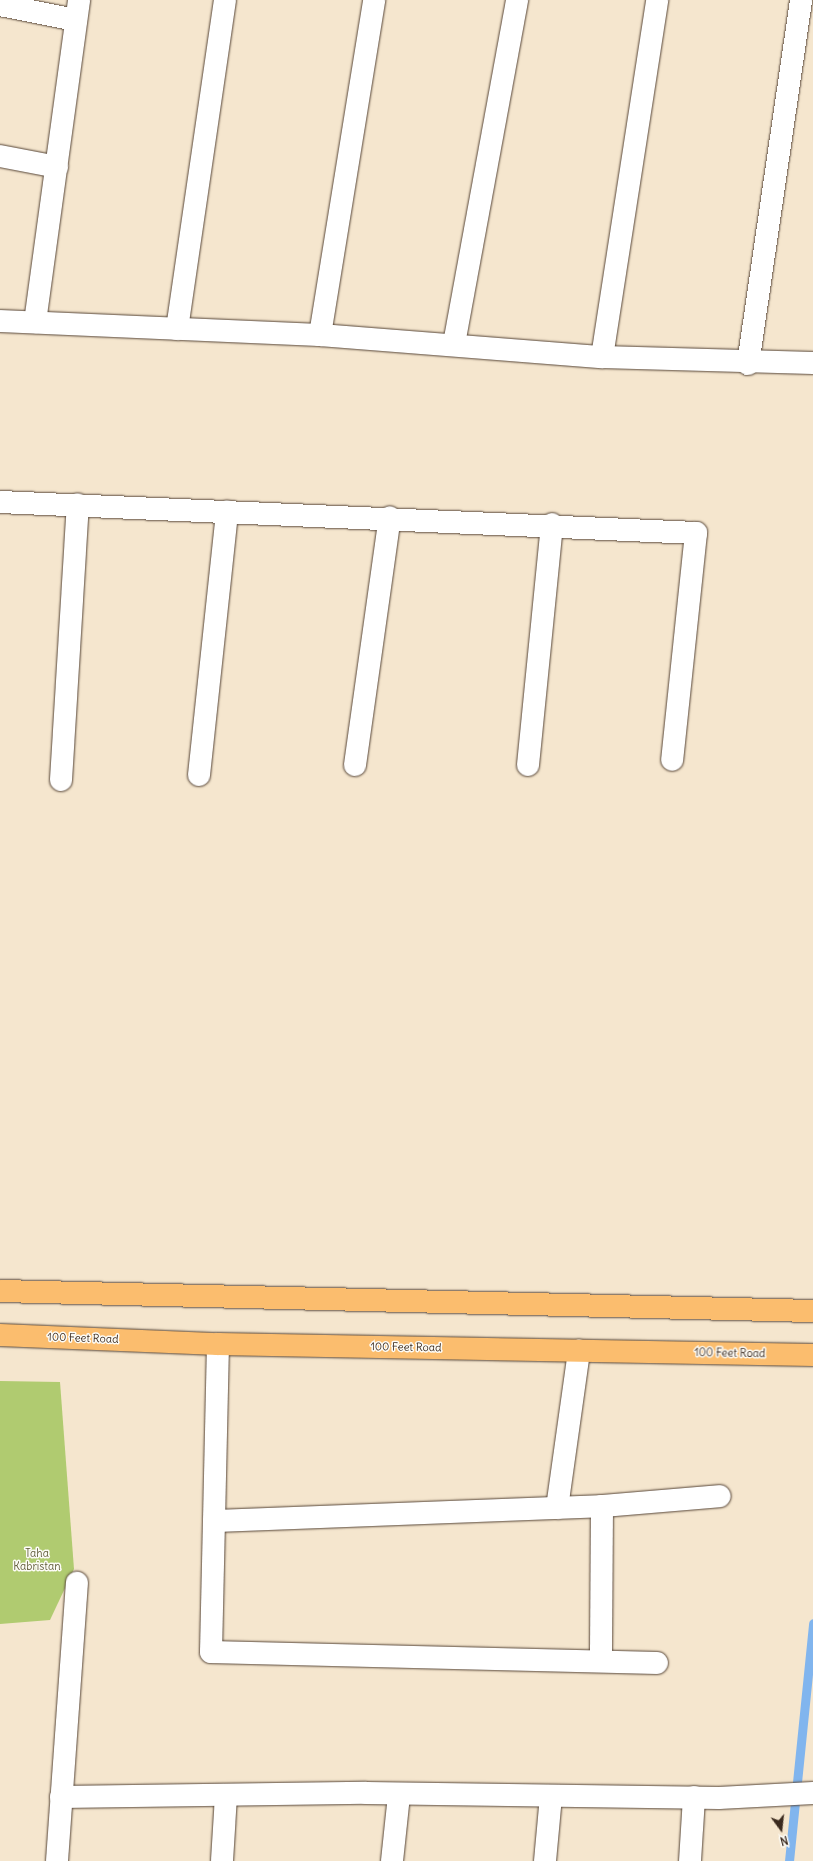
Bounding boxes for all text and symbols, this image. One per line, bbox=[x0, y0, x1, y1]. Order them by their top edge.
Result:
street label: 100 Feet Road bbox=[47, 1330, 119, 1346]
street label: 100 Feet Road bbox=[370, 1340, 442, 1354]
street label: 100 Feet Road bbox=[694, 1346, 766, 1360]
park label: Taha Kabristan bbox=[13, 1547, 61, 1573]
north arrow bbox=[761, 1809, 801, 1849]
text: N bbox=[779, 1833, 790, 1848]

